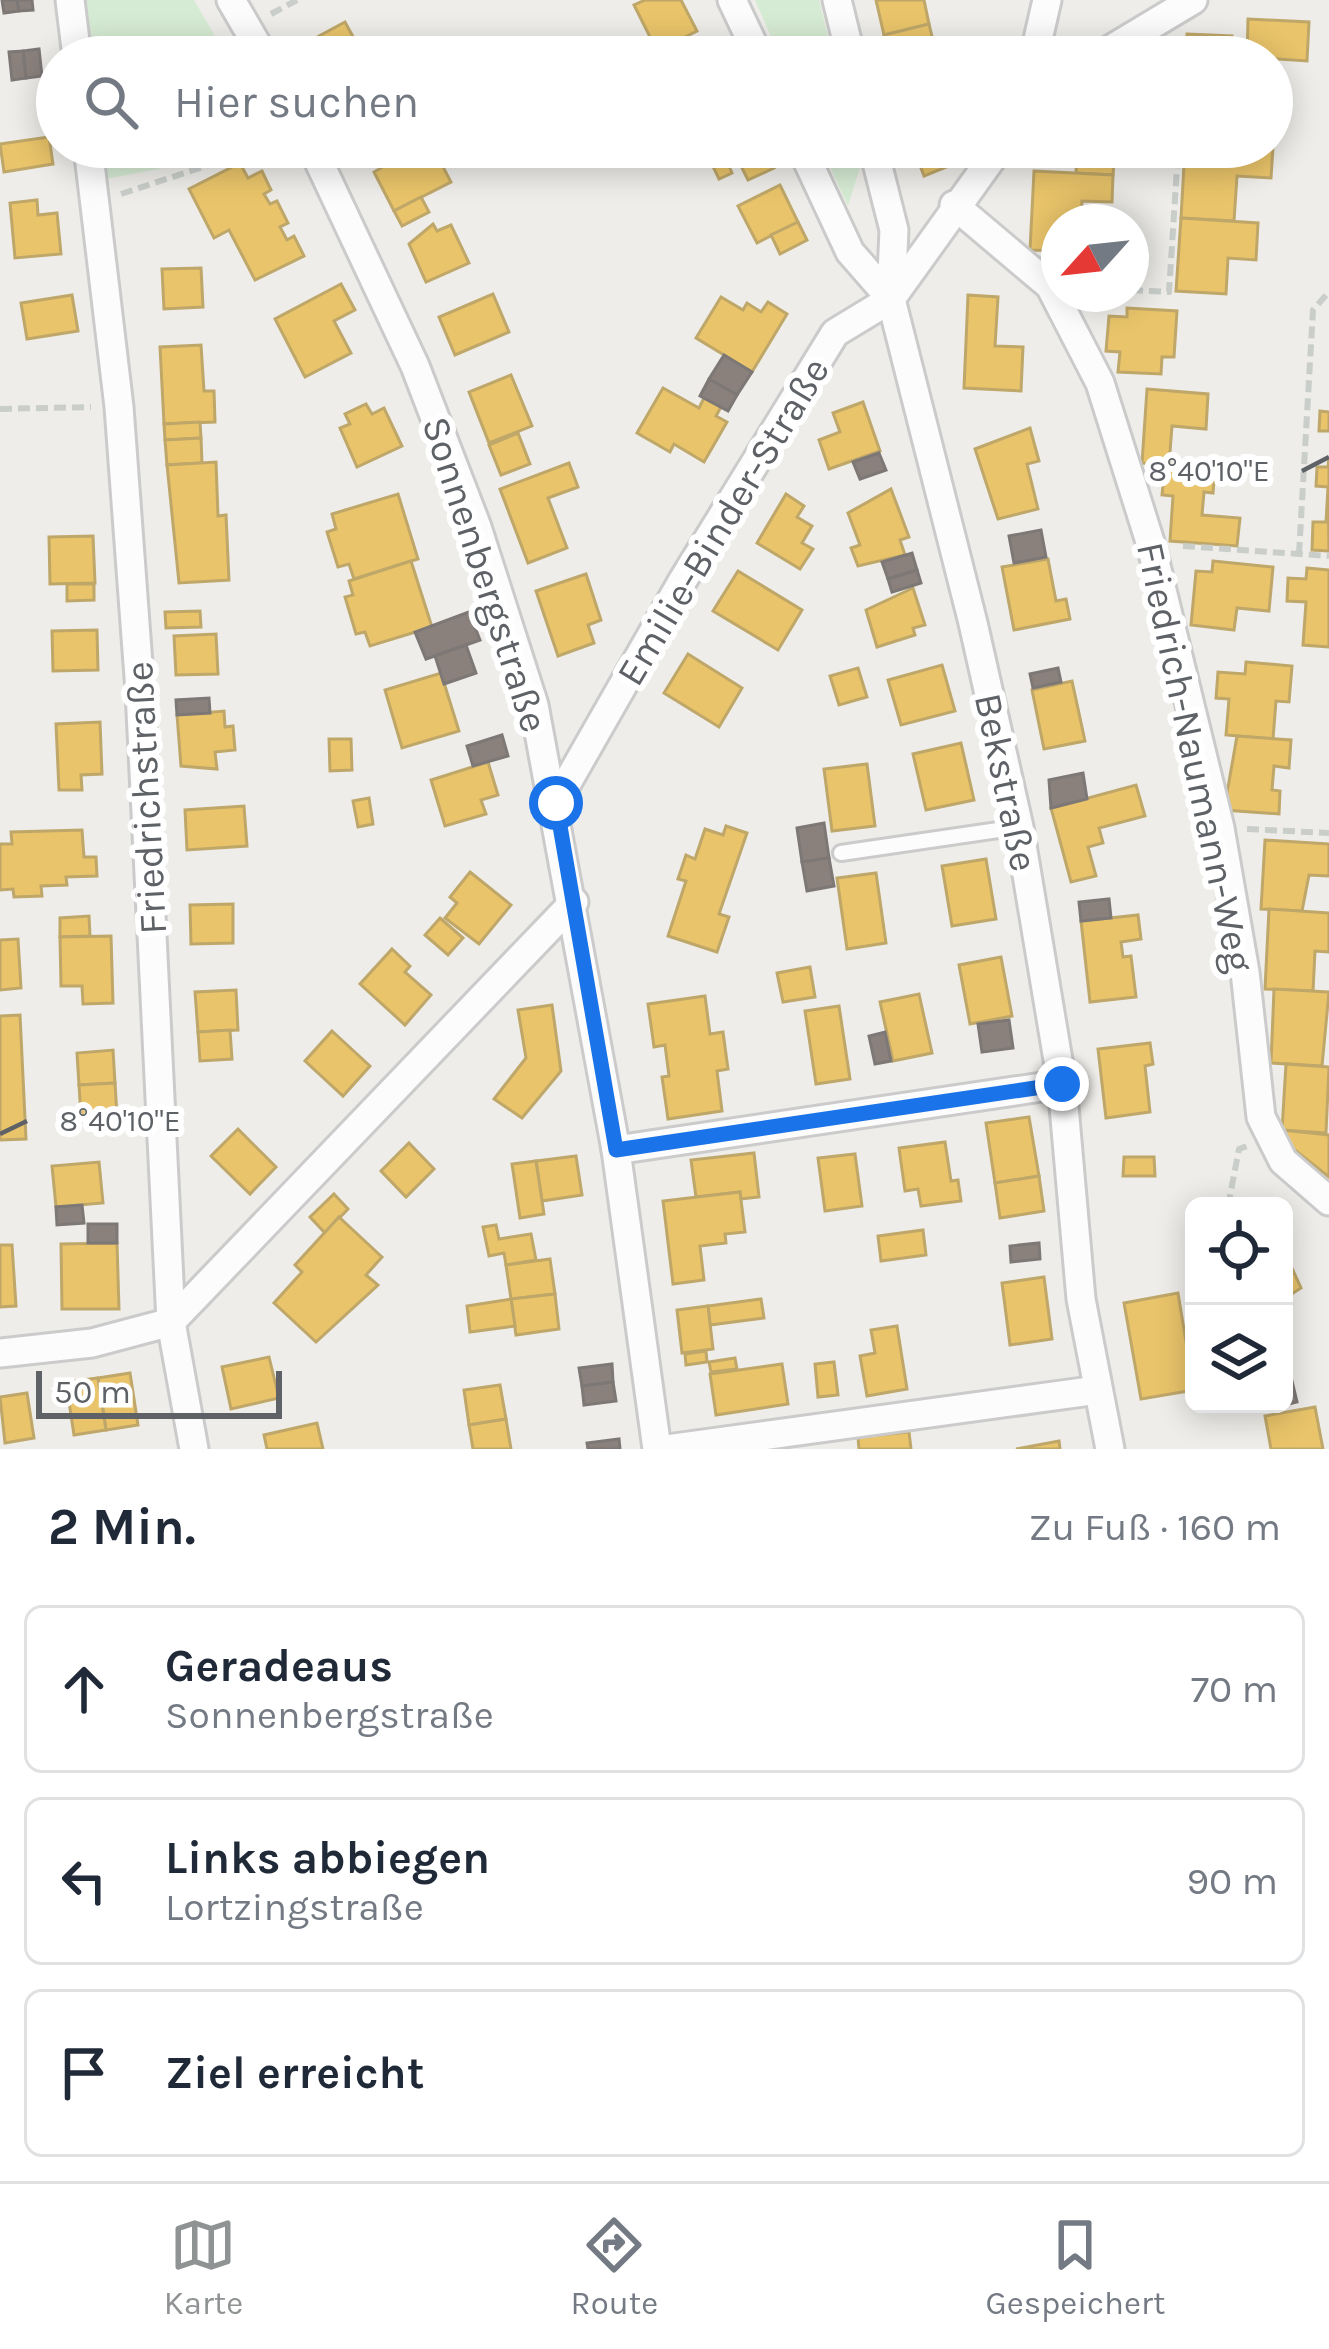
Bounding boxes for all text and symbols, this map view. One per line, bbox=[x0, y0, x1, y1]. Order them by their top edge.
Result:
search box bbox=[36, 36, 1293, 168]
icon: search bbox=[78, 69, 144, 135]
text: Hier suchen bbox=[174, 76, 419, 128]
north arrow bbox=[1041, 204, 1149, 312]
street label: Emilie-Binder-Straße bbox=[607, 349, 839, 694]
street label: Sonnenbergstraße bbox=[412, 411, 558, 738]
text: 8°40'10"E bbox=[1149, 453, 1270, 489]
street label: Friedrich-Naumann-Weg bbox=[1127, 538, 1263, 976]
street label: Friedrichstraße bbox=[116, 660, 176, 936]
street label: Bekstraße bbox=[965, 689, 1047, 875]
route start bbox=[529, 776, 583, 830]
route end bbox=[1035, 1057, 1089, 1111]
text: 8°40'10"E bbox=[60, 1103, 181, 1139]
map controls bbox=[1185, 1197, 1293, 1413]
button: locate bbox=[1185, 1197, 1293, 1305]
button: layers bbox=[1185, 1305, 1293, 1413]
scale bar bbox=[36, 1365, 282, 1418]
text: 50 m bbox=[54, 1373, 131, 1411]
text: 2 Min. bbox=[48, 1497, 196, 1557]
text: Zu Fuß · 160 m bbox=[1028, 1504, 1281, 1550]
text: Geradeaus bbox=[165, 1640, 393, 1692]
icon: ahead bbox=[51, 1656, 117, 1722]
text: 70 m bbox=[1191, 1666, 1278, 1712]
text: Sonnenbergstraße bbox=[165, 1692, 494, 1738]
text: Links abbiegen bbox=[165, 1832, 490, 1884]
icon: left bbox=[51, 1848, 117, 1914]
text: 90 m bbox=[1186, 1858, 1278, 1904]
text: Lortzingstraße bbox=[165, 1884, 424, 1930]
icon: arrive bbox=[51, 2040, 117, 2106]
text: Ziel erreicht bbox=[165, 2047, 424, 2099]
tab: Karte bbox=[164, 2212, 243, 2322]
tab: Route bbox=[571, 2212, 658, 2322]
tab: Gespeichert bbox=[985, 2212, 1165, 2322]

